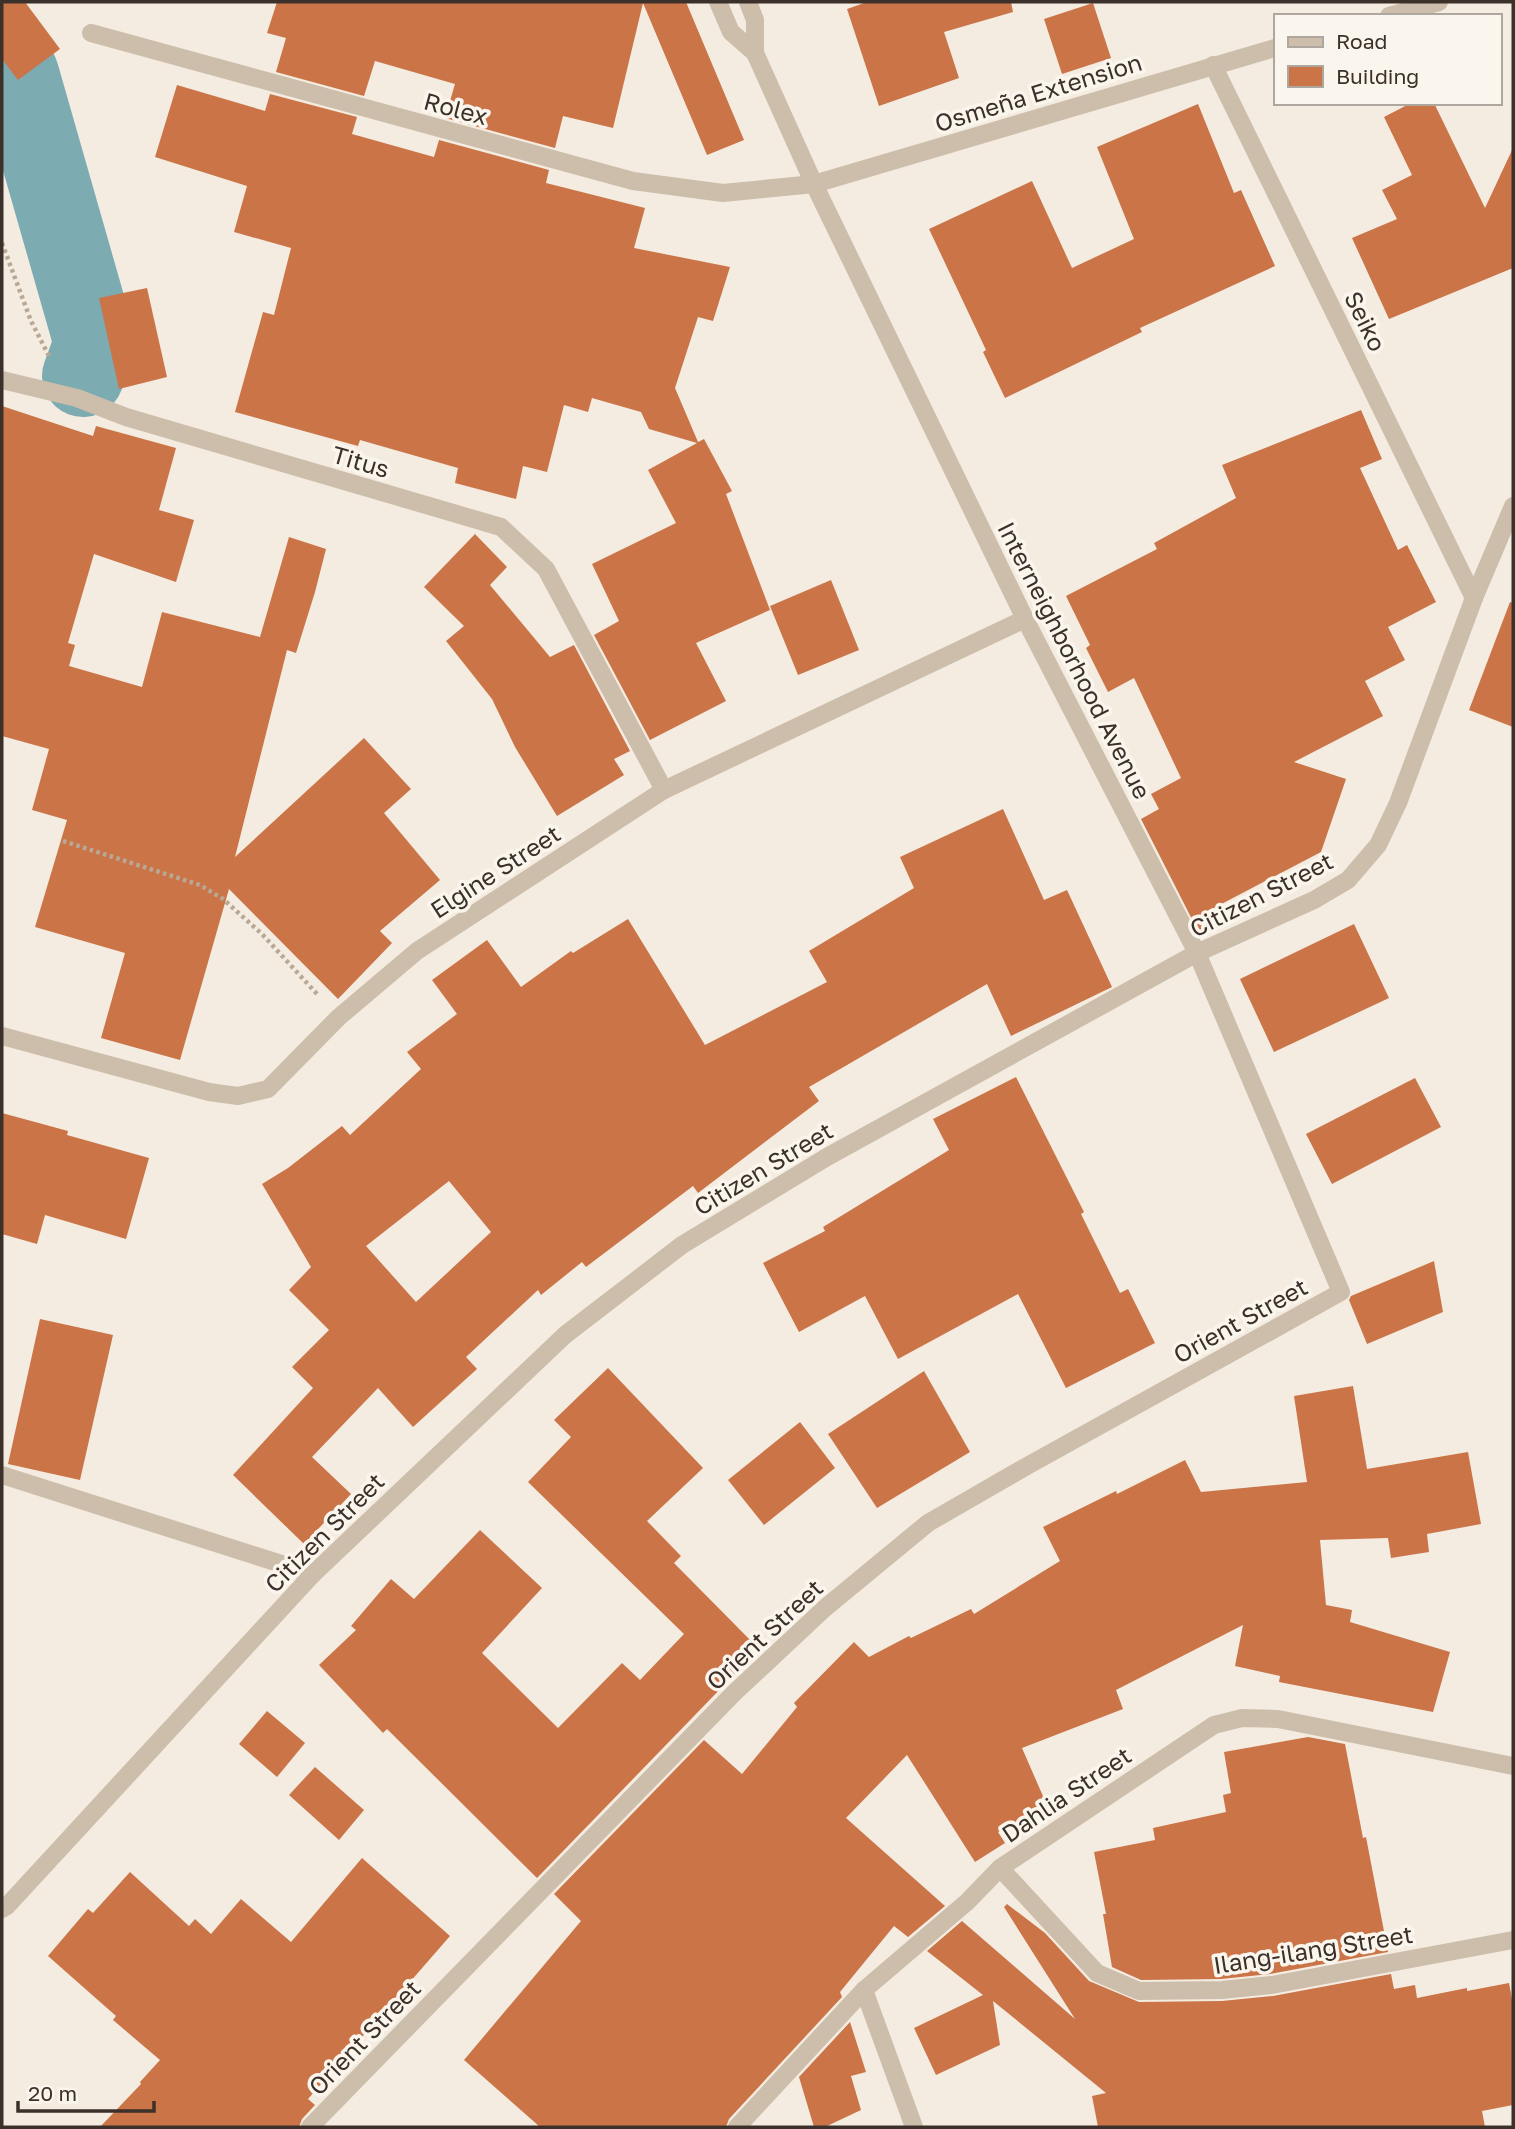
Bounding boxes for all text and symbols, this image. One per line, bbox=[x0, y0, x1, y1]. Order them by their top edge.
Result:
legend bbox=[1274, 14, 1501, 105]
text: Road bbox=[1336, 28, 1387, 54]
street label: Osmeña Extension bbox=[931, 47, 1145, 137]
text: Building bbox=[1336, 63, 1419, 89]
street label: Rolex bbox=[421, 86, 491, 130]
street label: Seiko bbox=[1339, 286, 1393, 356]
street label: Titus bbox=[329, 439, 393, 483]
street label: Interneighborhood Avenue bbox=[992, 517, 1158, 803]
street label: Elgine Street bbox=[425, 818, 565, 924]
street label: Citizen Street bbox=[1185, 845, 1337, 943]
street label: Citizen Street bbox=[688, 1115, 838, 1221]
street label: Orient Street bbox=[1168, 1271, 1312, 1369]
street label: Citizen Street bbox=[258, 1466, 390, 1598]
street label: Orient Street bbox=[700, 1573, 828, 1695]
street label: Dahlia Street bbox=[996, 1740, 1136, 1848]
street label: Ilang-ilang Street bbox=[1211, 1919, 1415, 1979]
street label: Orient Street bbox=[302, 1973, 426, 2101]
scale bar bbox=[18, 2070, 154, 2114]
text: 20 m bbox=[28, 2080, 77, 2106]

